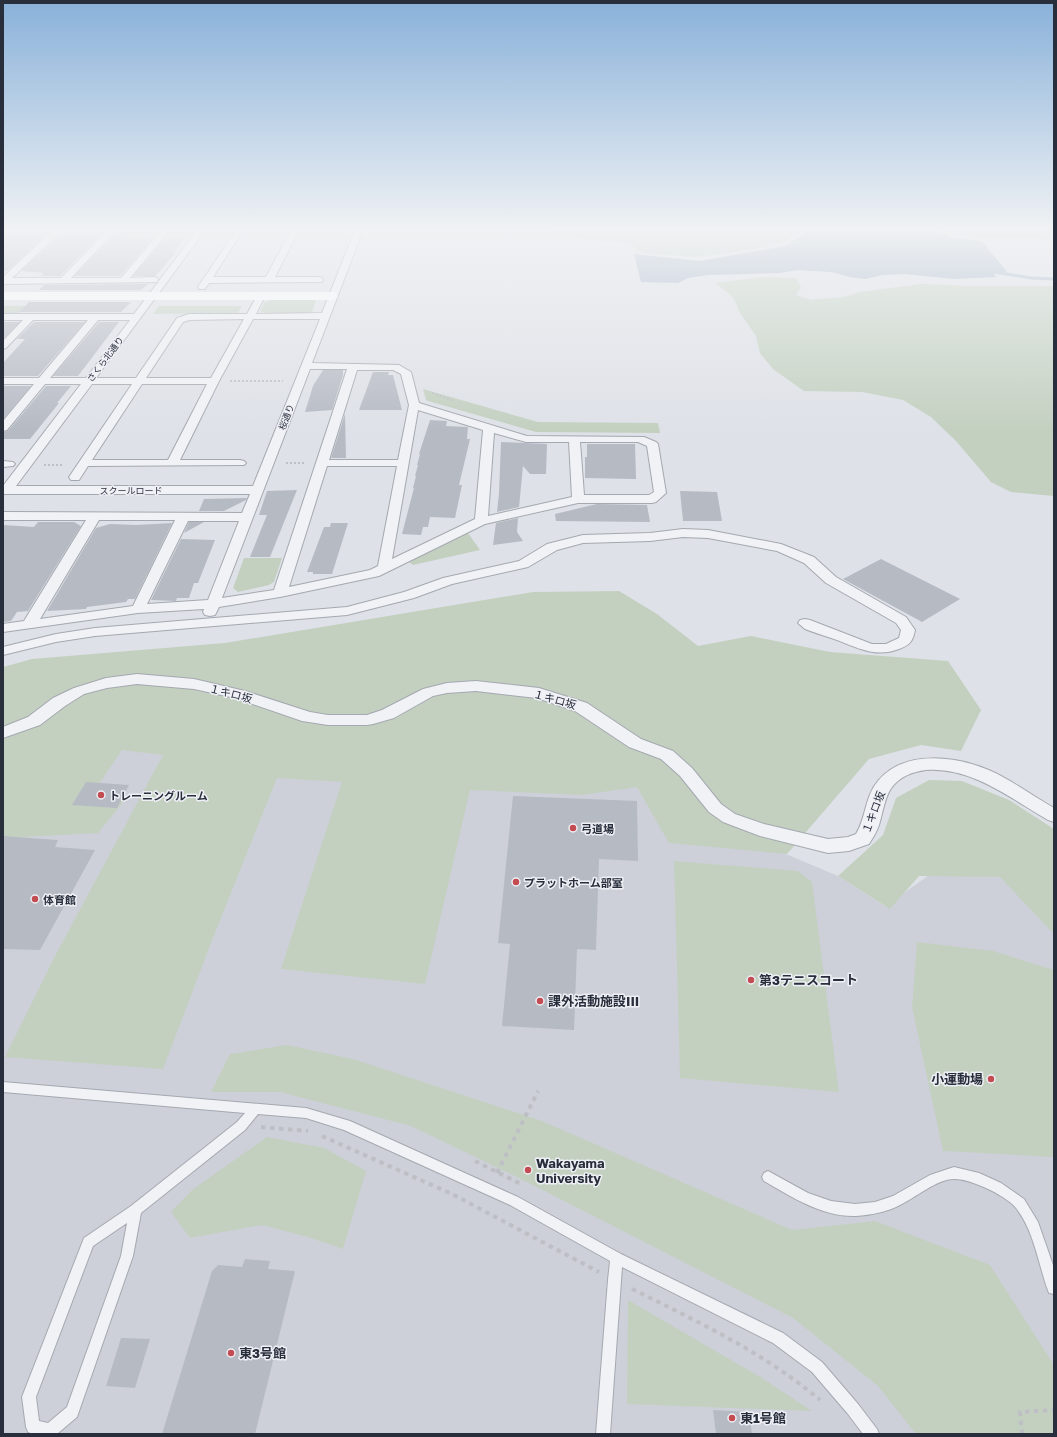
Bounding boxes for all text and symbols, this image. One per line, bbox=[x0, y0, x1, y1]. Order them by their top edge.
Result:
street label: さくら北通り bbox=[84, 334, 126, 384]
street label: 桜通り bbox=[276, 402, 296, 432]
street label: スクールロード bbox=[99, 485, 163, 496]
street label: １キロ坂 bbox=[208, 681, 254, 705]
street label: １キロ坂 bbox=[532, 687, 578, 711]
place label: トレーニングルーム bbox=[109, 789, 208, 802]
street label: １キロ坂 bbox=[859, 789, 887, 835]
marker: トレーニングルーム bbox=[96, 790, 106, 800]
place label: 弓道場 bbox=[581, 822, 614, 835]
marker: 弓道場 bbox=[568, 823, 578, 833]
place label: プラットホーム部室 bbox=[524, 876, 623, 889]
marker: プラットホーム部室 bbox=[511, 877, 521, 887]
place label: 体育館 bbox=[43, 893, 76, 906]
marker: 体育館 bbox=[30, 894, 40, 904]
place label: 第3テニスコート bbox=[759, 972, 858, 988]
marker: 第3テニスコート bbox=[746, 975, 756, 985]
place label: 課外活動施設III bbox=[548, 993, 639, 1009]
marker: 課外活動施設III bbox=[535, 996, 545, 1006]
place label: 小運動場 bbox=[931, 1071, 983, 1087]
marker: 小運動場 bbox=[986, 1074, 996, 1084]
place label: Wakayama University bbox=[536, 1155, 605, 1186]
marker: Wakayama University bbox=[523, 1165, 533, 1175]
place label: 東3号館 bbox=[239, 1345, 286, 1361]
marker: 東3号館 bbox=[226, 1348, 236, 1358]
place label: 東1号館 bbox=[740, 1410, 786, 1426]
marker: 東1号館 bbox=[727, 1413, 737, 1423]

